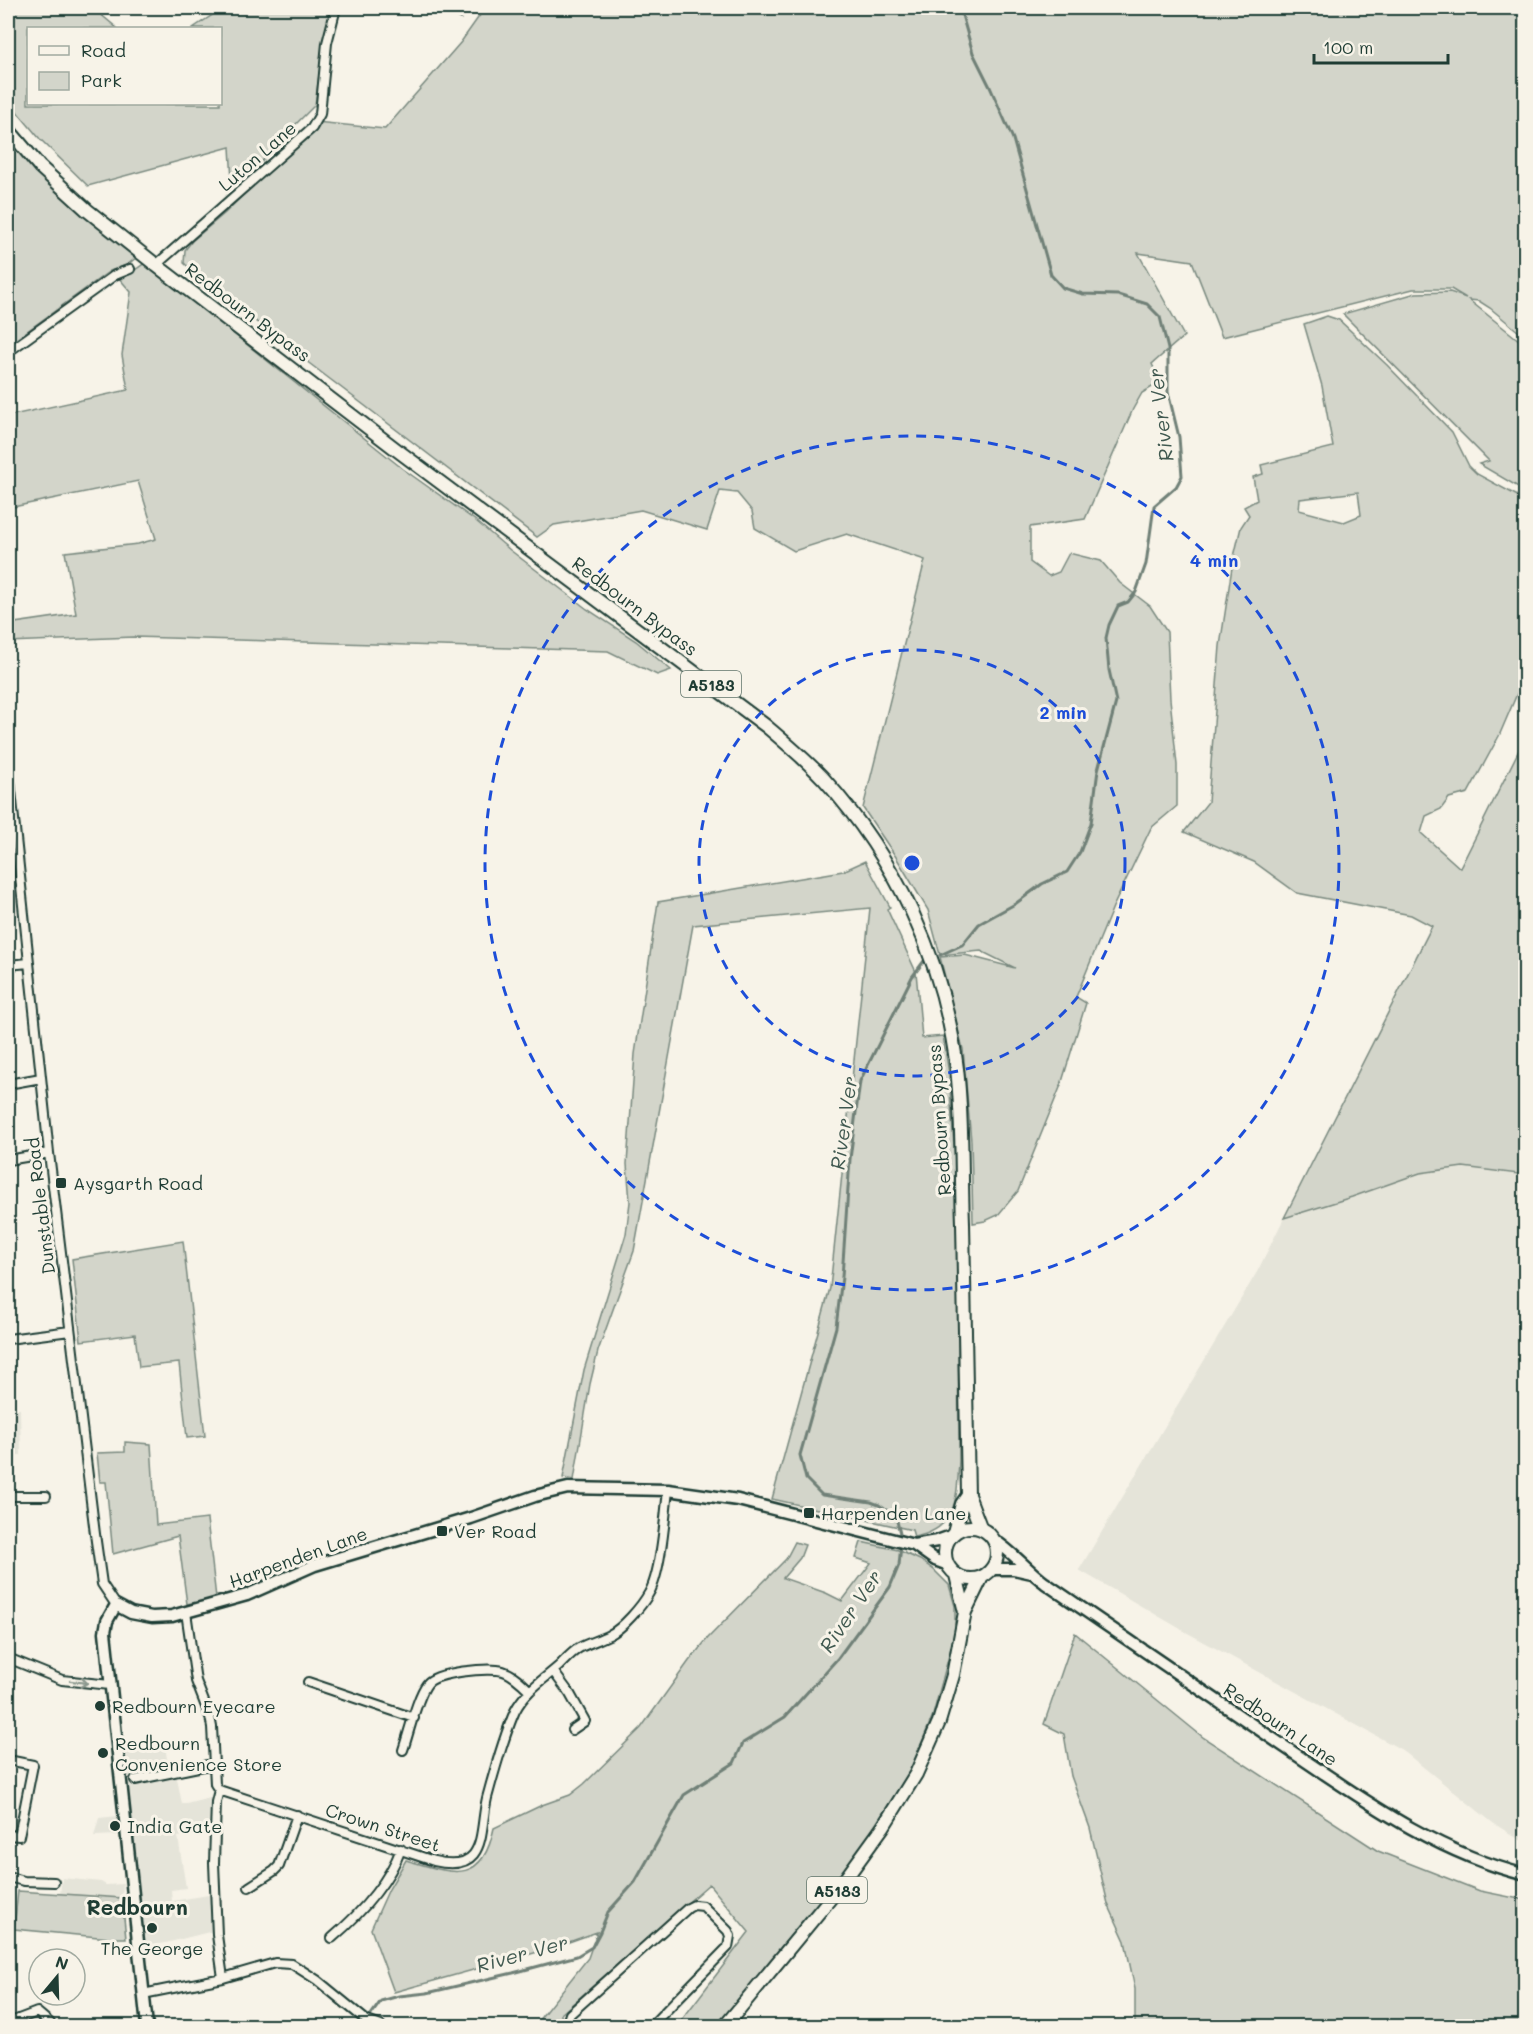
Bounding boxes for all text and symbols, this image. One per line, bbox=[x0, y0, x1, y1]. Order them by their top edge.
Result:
legend bbox=[27, 27, 222, 105]
scale bar bbox=[1314, 27, 1448, 65]
text: 100 m bbox=[1323, 35, 1373, 59]
text: Road bbox=[81, 38, 126, 62]
text: Park bbox=[81, 68, 122, 92]
street label: Luton Lane bbox=[213, 116, 301, 196]
street label: Redbourn Bypass bbox=[180, 257, 316, 367]
water label: River Ver bbox=[1141, 367, 1179, 463]
text: 4 min bbox=[1190, 548, 1238, 572]
street label: Redbourn Bypass bbox=[567, 551, 703, 661]
road number: A5183 bbox=[681, 671, 741, 697]
text: 2 min bbox=[1039, 700, 1087, 724]
centre of rings bbox=[902, 853, 922, 873]
street label: Redbourn Bypass bbox=[922, 1044, 956, 1196]
water label: River Ver bbox=[824, 1075, 862, 1171]
street label: Dunstable Road bbox=[20, 1136, 60, 1276]
place label: Aysgarth Road bbox=[73, 1171, 203, 1195]
marker: Aysgarth Road bbox=[54, 1176, 68, 1190]
place label: Harpenden Lane bbox=[821, 1501, 966, 1525]
marker: Harpenden Lane bbox=[802, 1506, 816, 1520]
place label: Ver Road bbox=[454, 1519, 536, 1543]
street label: Harpenden Lane bbox=[226, 1521, 370, 1593]
marker: Ver Road bbox=[435, 1524, 449, 1538]
water label: River Ver bbox=[813, 1565, 887, 1657]
one-way arrow bbox=[69, 1677, 88, 1688]
street label: Redbourn Lane bbox=[1219, 1677, 1343, 1771]
place label: Redbourn Eyecare bbox=[112, 1694, 276, 1718]
marker: Redbourn Eyecare bbox=[93, 1699, 107, 1713]
place label: Redbourn Convenience Store bbox=[115, 1731, 282, 1776]
marker: Redbourn Convenience Store bbox=[96, 1746, 110, 1760]
street label: Crown Street bbox=[322, 1797, 444, 1857]
place label: India Gate bbox=[127, 1814, 222, 1838]
marker: India Gate bbox=[108, 1819, 122, 1833]
road number: A5183 bbox=[807, 1877, 867, 1903]
district label: Redbourn bbox=[86, 1893, 188, 1920]
marker: The George bbox=[145, 1921, 159, 1935]
water label: River Ver bbox=[473, 1928, 571, 1978]
place label: The George bbox=[101, 1936, 203, 1960]
north arrow bbox=[27, 1947, 87, 2007]
text: N bbox=[53, 1950, 71, 1974]

